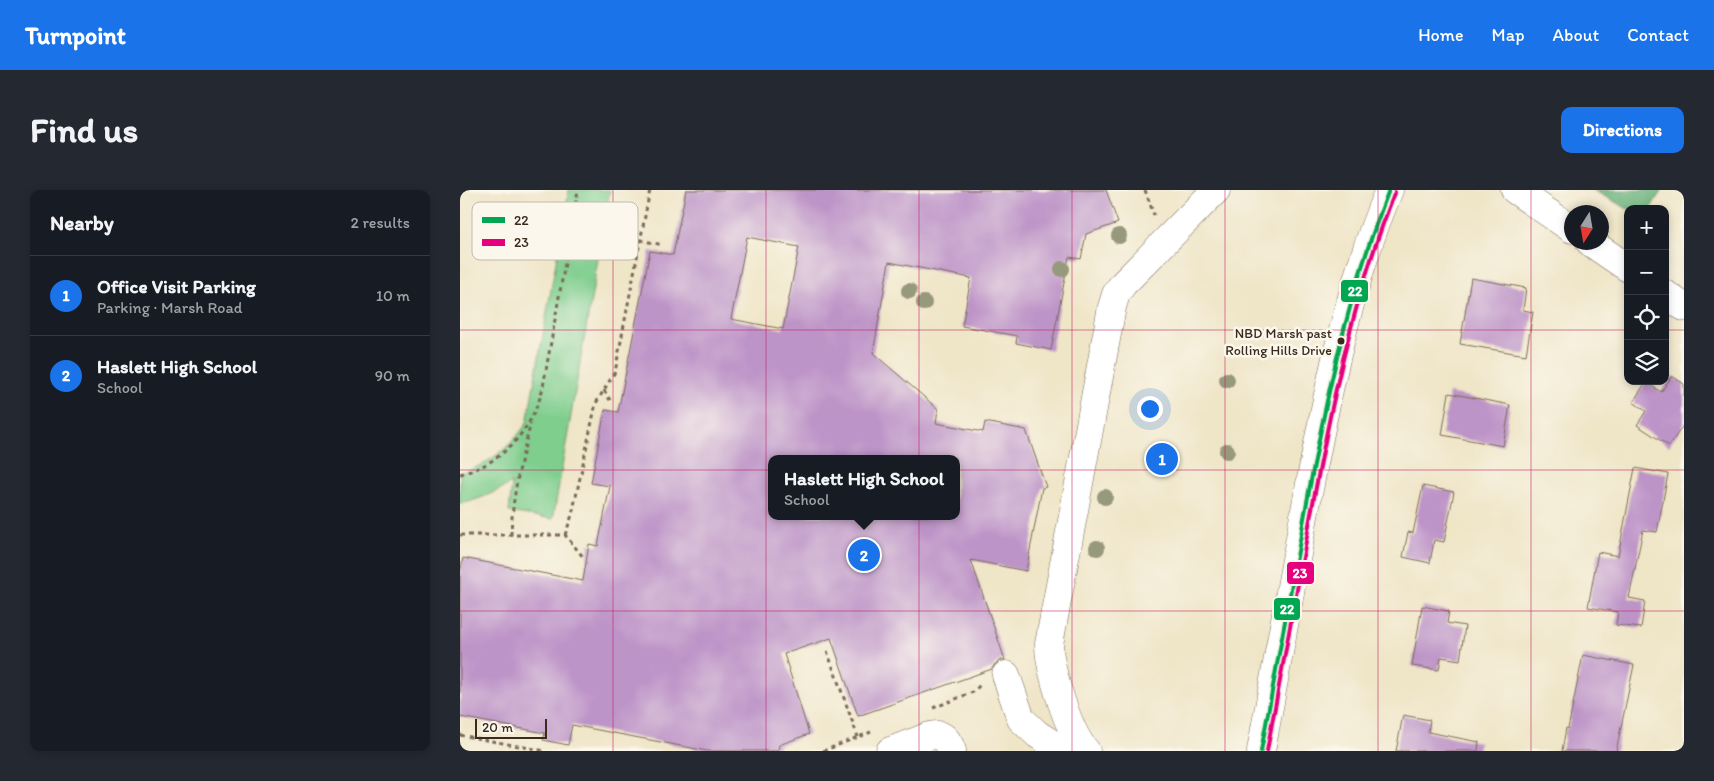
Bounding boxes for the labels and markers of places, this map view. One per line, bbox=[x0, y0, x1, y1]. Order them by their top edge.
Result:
place label: NBD Marsh past Rolling Hills Drive bbox=[1225, 325, 1332, 359]
marker: NBD Marsh past Rolling Hills Drive bbox=[1336, 336, 1346, 346]
pin: 1 bbox=[1146, 440, 1178, 478]
pin: 2 bbox=[848, 536, 880, 574]

